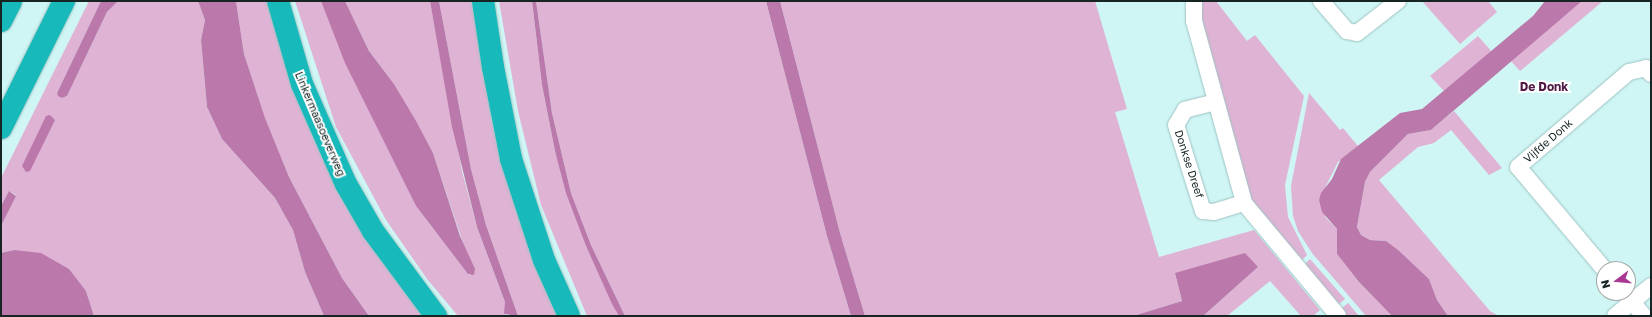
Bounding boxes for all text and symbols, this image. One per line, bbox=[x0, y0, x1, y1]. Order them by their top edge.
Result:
street label: Linkermaasoeverweg bbox=[292, 70, 348, 178]
district label: De Donk bbox=[1520, 80, 1568, 94]
street label: Vijfde Donk bbox=[1521, 116, 1575, 166]
street label: Donkse Dreef bbox=[1172, 128, 1206, 200]
north arrow bbox=[1596, 261, 1636, 301]
text: N bbox=[1598, 278, 1612, 290]

